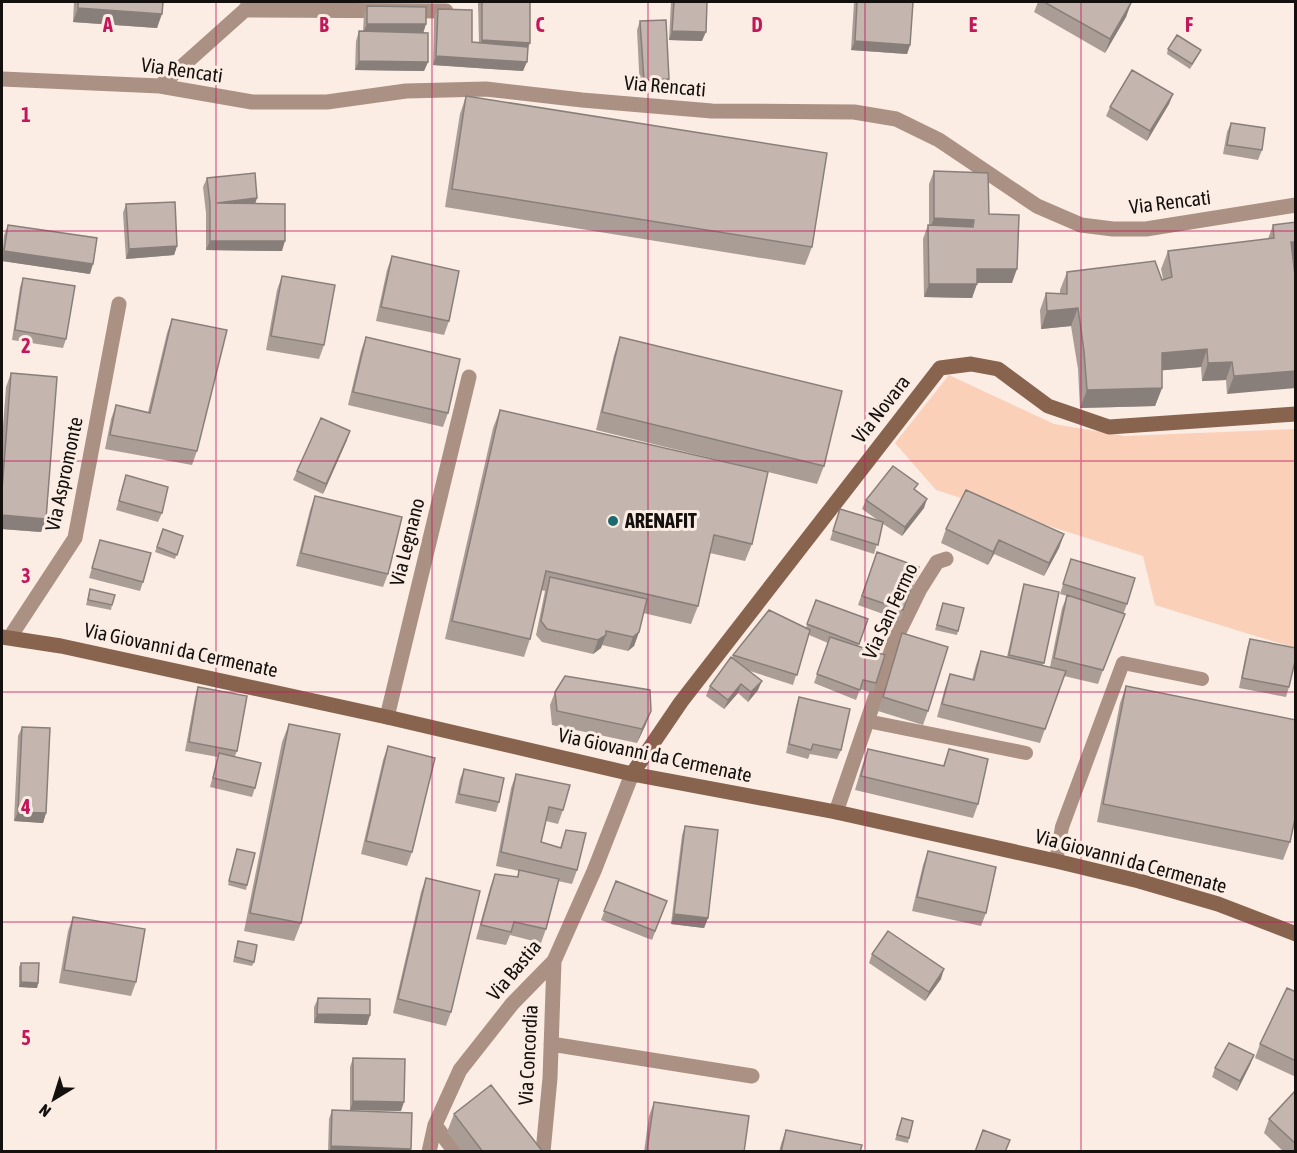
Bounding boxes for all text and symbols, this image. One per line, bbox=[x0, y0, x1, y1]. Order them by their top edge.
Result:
text: A bbox=[102, 13, 113, 36]
text: B bbox=[319, 13, 329, 36]
text: C bbox=[536, 13, 545, 36]
text: D bbox=[751, 13, 763, 36]
text: E bbox=[969, 13, 978, 36]
text: F bbox=[1185, 13, 1193, 36]
street label: Via Rencati bbox=[140, 52, 224, 87]
street label: Via Rencati bbox=[623, 70, 707, 101]
text: 1 bbox=[21, 103, 31, 126]
street label: Via Rencati bbox=[1128, 185, 1212, 218]
text: 2 bbox=[21, 334, 31, 357]
street label: Via Novara bbox=[847, 370, 914, 447]
street label: Via Aspromonte bbox=[40, 415, 87, 533]
street label: Via Legnano bbox=[384, 495, 429, 588]
place label: ARENAFIT bbox=[624, 509, 697, 532]
marker: ARENAFIT bbox=[606, 514, 620, 528]
street label: Via San Fermo bbox=[857, 559, 922, 662]
text: 3 bbox=[21, 564, 31, 587]
street label: Via Giovanni da Cermenate bbox=[82, 618, 280, 681]
street label: Via Giovanni da Cermenate bbox=[556, 723, 754, 786]
text: 4 bbox=[20, 795, 31, 818]
street label: Via Giovanni da Cermenate bbox=[1033, 824, 1230, 897]
street label: Via Bastia bbox=[482, 935, 546, 1005]
street label: Via Concordia bbox=[513, 1004, 542, 1106]
text: 5 bbox=[21, 1026, 31, 1049]
north arrow bbox=[24, 1069, 84, 1129]
text: N bbox=[35, 1101, 54, 1121]

